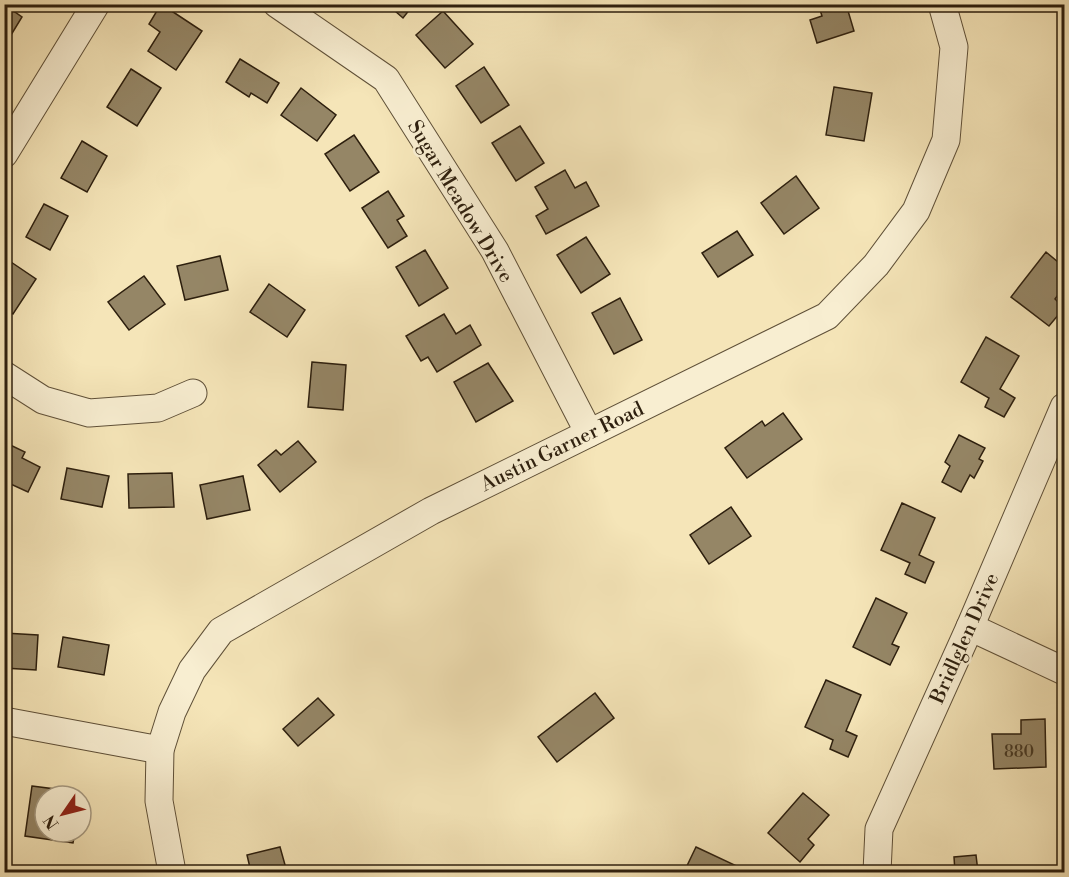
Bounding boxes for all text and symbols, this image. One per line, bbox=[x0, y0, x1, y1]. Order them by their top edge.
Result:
street label: Sugar Meadow Drive bbox=[401, 116, 518, 288]
street label: Austin Garner Road bbox=[476, 397, 649, 498]
street label: Bridlglen Drive bbox=[925, 569, 1005, 709]
house number: 880 bbox=[1004, 742, 1034, 762]
north arrow bbox=[33, 784, 93, 844]
text: N bbox=[40, 811, 63, 833]

